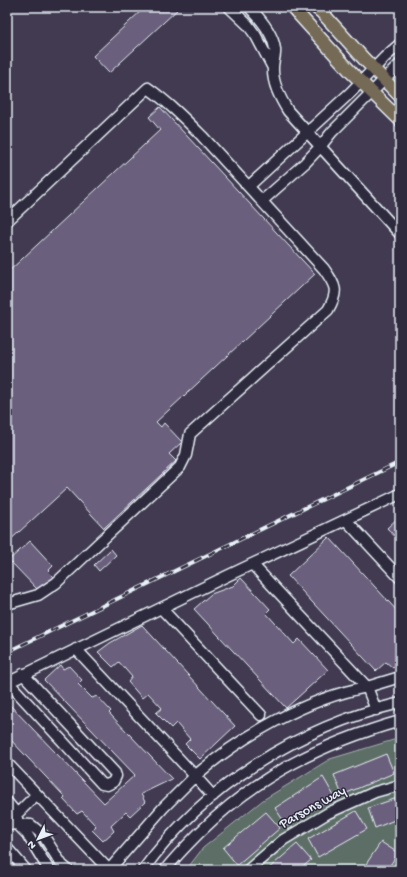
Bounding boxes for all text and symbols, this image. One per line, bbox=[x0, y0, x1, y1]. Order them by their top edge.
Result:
street label: Parsons way bbox=[276, 783, 349, 834]
north arrow bbox=[18, 819, 58, 859]
text: N bbox=[25, 838, 39, 851]

